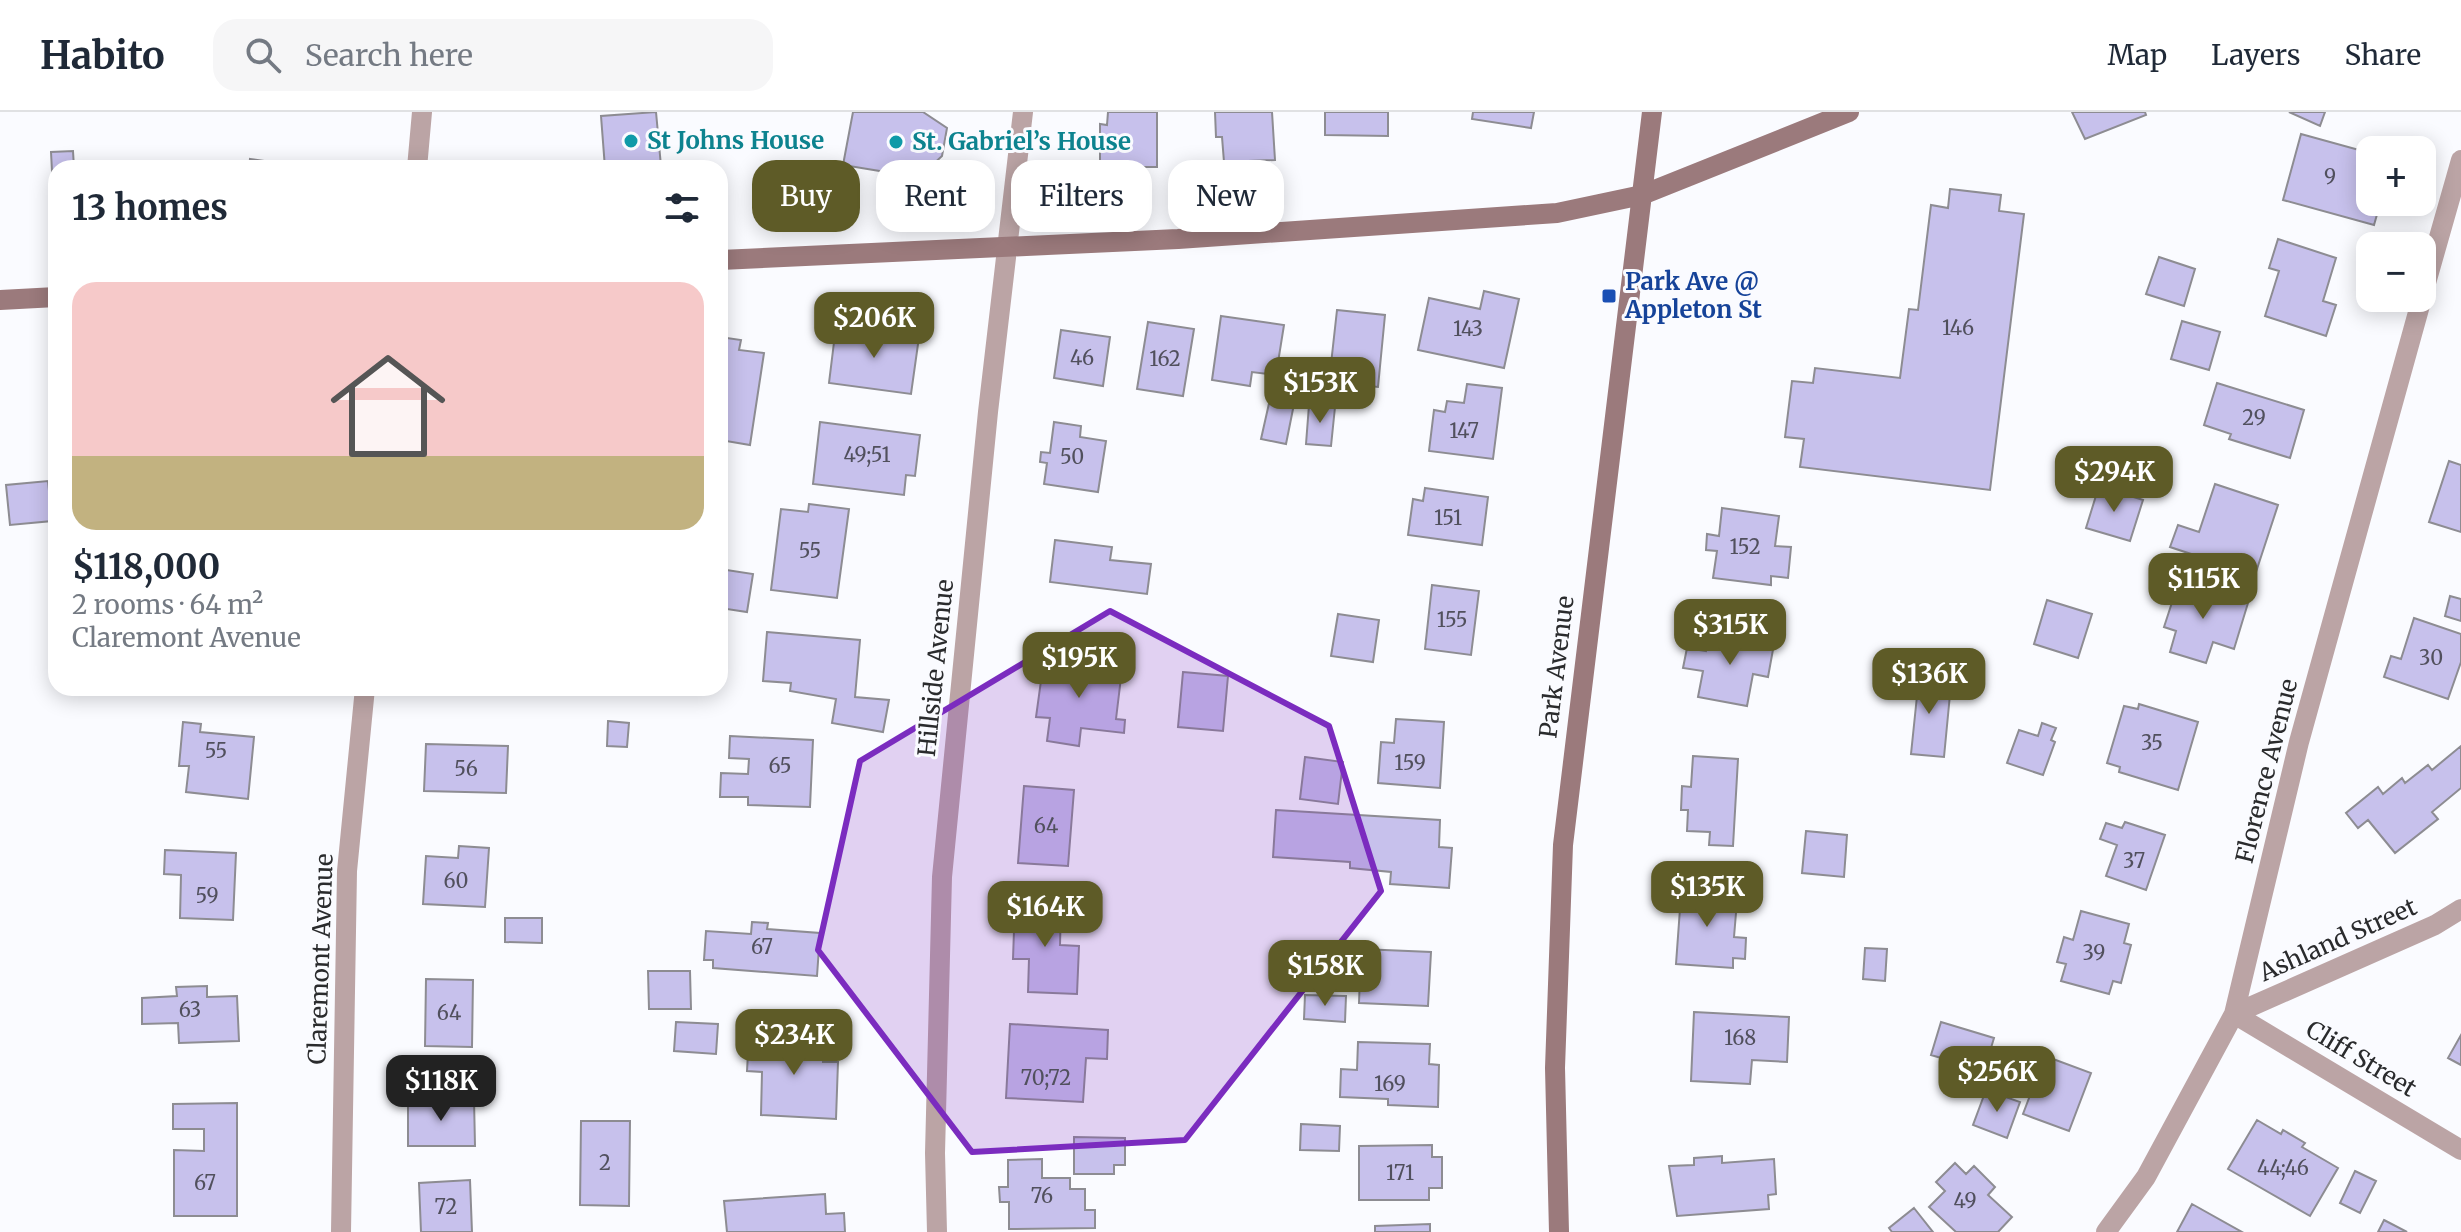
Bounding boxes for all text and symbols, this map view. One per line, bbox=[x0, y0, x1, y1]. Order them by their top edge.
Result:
search box bbox=[213, 19, 773, 91]
text: Habito bbox=[40, 32, 165, 79]
icon: search bbox=[241, 33, 285, 77]
text: Search here bbox=[305, 36, 473, 74]
text: Map bbox=[2107, 37, 2167, 73]
text: Layers bbox=[2211, 37, 2300, 73]
text: Share bbox=[2344, 37, 2421, 73]
place label: St Johns House bbox=[647, 125, 824, 156]
place label: St. Gabriel’s House bbox=[912, 126, 1131, 157]
marker: St Johns House bbox=[622, 132, 640, 150]
marker: St. Gabriel’s House bbox=[887, 133, 905, 151]
map controls bbox=[2356, 136, 2436, 312]
button: + bbox=[2356, 136, 2436, 216]
chip: Buy bbox=[752, 160, 860, 232]
chip: Rent bbox=[876, 160, 995, 232]
chip: Filters bbox=[1011, 160, 1152, 232]
chip: New bbox=[1168, 160, 1284, 232]
house number: 9 bbox=[2324, 164, 2336, 189]
icon: filters bbox=[660, 186, 704, 230]
text: 13 homes bbox=[72, 187, 228, 229]
button: − bbox=[2356, 232, 2436, 312]
place label: Park Ave @ Appleton St bbox=[1624, 266, 1762, 325]
marker: Park Ave @ Appleton St bbox=[1600, 287, 1618, 305]
pin: $206K bbox=[818, 292, 930, 360]
text: $206K bbox=[832, 301, 916, 334]
house number: 146 bbox=[1942, 315, 1974, 340]
house number: 143 bbox=[1453, 316, 1483, 341]
icon: home bbox=[316, 334, 460, 478]
house number: 46 bbox=[1070, 345, 1094, 370]
house number: 162 bbox=[1149, 346, 1181, 371]
pin: $153K bbox=[1264, 357, 1376, 425]
text: $153K bbox=[1282, 366, 1358, 399]
house number: 29 bbox=[2242, 405, 2266, 430]
house number: 147 bbox=[1449, 418, 1479, 443]
house number: 49;51 bbox=[844, 442, 890, 468]
house number: 50 bbox=[1060, 444, 1084, 469]
pin: $294K bbox=[2058, 446, 2170, 514]
text: $294K bbox=[2073, 455, 2155, 488]
house number: 151 bbox=[1434, 505, 1462, 530]
house number: 152 bbox=[1729, 534, 1761, 559]
house number: 55 bbox=[799, 538, 821, 563]
text: $118,000 bbox=[72, 546, 220, 588]
pin: $115K bbox=[2147, 553, 2259, 621]
text: $115K bbox=[2166, 562, 2240, 595]
street label: Hillside Avenue bbox=[911, 578, 960, 758]
text: 2 rooms · 64 m² bbox=[72, 588, 263, 621]
street label: Park Avenue bbox=[1532, 594, 1581, 740]
pin: $315K bbox=[1674, 599, 1786, 667]
house number: 155 bbox=[1437, 607, 1467, 632]
text: $315K bbox=[1692, 608, 1768, 641]
text: Claremont Avenue bbox=[72, 621, 301, 654]
pin: $195K bbox=[1023, 632, 1135, 700]
text: $195K bbox=[1041, 641, 1117, 674]
house number: 30 bbox=[2419, 645, 2443, 670]
pin: $136K bbox=[1873, 648, 1985, 716]
text: $136K bbox=[1890, 657, 1968, 690]
street label: Florence Avenue bbox=[2229, 675, 2304, 866]
house number: 35 bbox=[2141, 730, 2163, 755]
house number: 55 bbox=[205, 738, 227, 763]
house number: 159 bbox=[1394, 750, 1426, 775]
house number: 65 bbox=[769, 753, 791, 778]
house number: 56 bbox=[454, 756, 478, 781]
house number: 64 bbox=[1034, 813, 1058, 838]
house number: 37 bbox=[2123, 848, 2145, 873]
street label: Claremont Avenue bbox=[301, 853, 340, 1065]
pin: $135K bbox=[1651, 861, 1763, 929]
house number: 60 bbox=[444, 868, 468, 893]
text: $135K bbox=[1669, 870, 1745, 903]
pin: $164K bbox=[989, 881, 1101, 949]
house number: 59 bbox=[195, 883, 219, 908]
text: $164K bbox=[1006, 890, 1084, 923]
street label: Ashland Street bbox=[2253, 891, 2422, 989]
house number: 67 bbox=[751, 934, 773, 959]
pin: $158K bbox=[1269, 940, 1381, 1008]
house number: 39 bbox=[2083, 940, 2105, 965]
text: $158K bbox=[1286, 949, 1364, 982]
house number: 63 bbox=[179, 997, 201, 1022]
house number: 64 bbox=[437, 1000, 461, 1025]
pin: $234K bbox=[738, 1009, 850, 1077]
street label: Cliff Street bbox=[2300, 1013, 2423, 1104]
text: $234K bbox=[753, 1018, 835, 1051]
house number: 168 bbox=[1724, 1025, 1756, 1050]
pin: $256K bbox=[1941, 1046, 2053, 1114]
pin: $118K bbox=[385, 1055, 497, 1123]
text: $256K bbox=[1956, 1055, 2038, 1088]
text: $118K bbox=[404, 1064, 478, 1097]
house number: 70;72 bbox=[1021, 1065, 1071, 1091]
house number: 169 bbox=[1374, 1071, 1406, 1096]
house number: 2 bbox=[599, 1150, 611, 1175]
house number: 44;46 bbox=[2257, 1155, 2309, 1181]
house number: 171 bbox=[1386, 1160, 1414, 1185]
house number: 67 bbox=[194, 1170, 216, 1195]
house number: 76 bbox=[1031, 1183, 1053, 1208]
house number: 49 bbox=[1953, 1188, 1977, 1213]
house number: 72 bbox=[435, 1194, 457, 1219]

